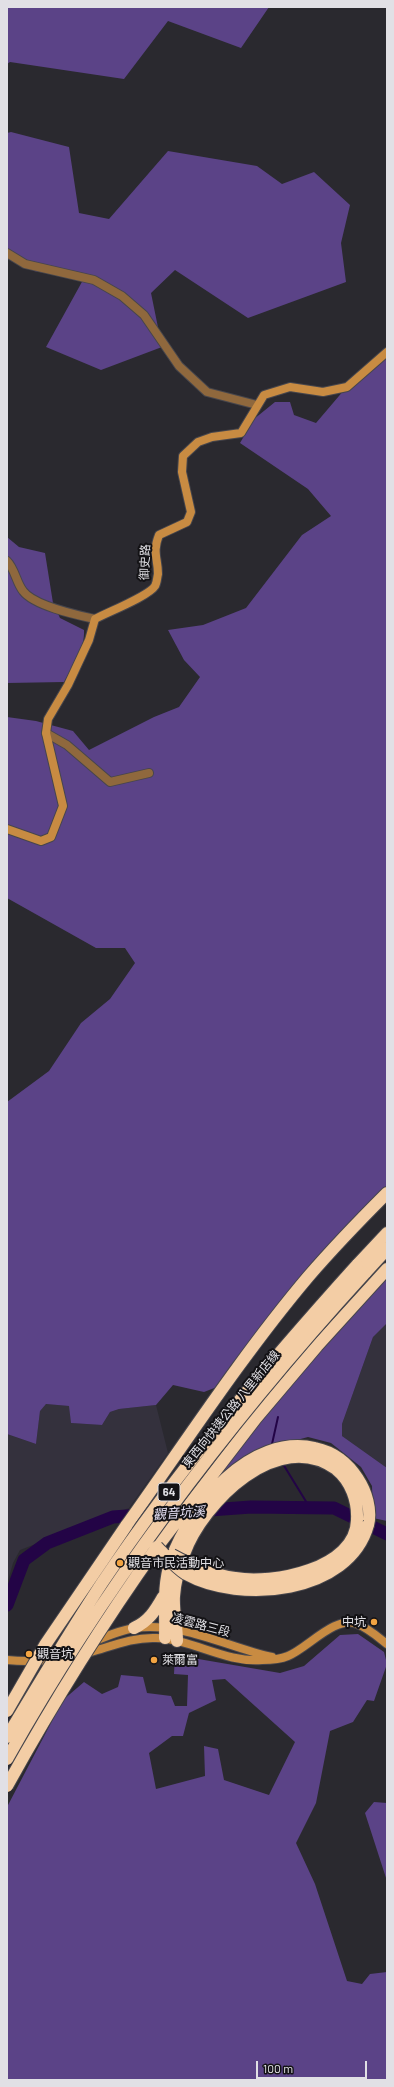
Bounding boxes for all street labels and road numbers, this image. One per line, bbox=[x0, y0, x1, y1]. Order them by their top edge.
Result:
street label: 御史路 bbox=[137, 544, 153, 580]
street label: 東西向快速公路 八里新店線 bbox=[179, 1348, 283, 1470]
road number: 64 bbox=[158, 1483, 180, 1501]
street label: 凌雲路三段 bbox=[170, 1610, 232, 1640]

